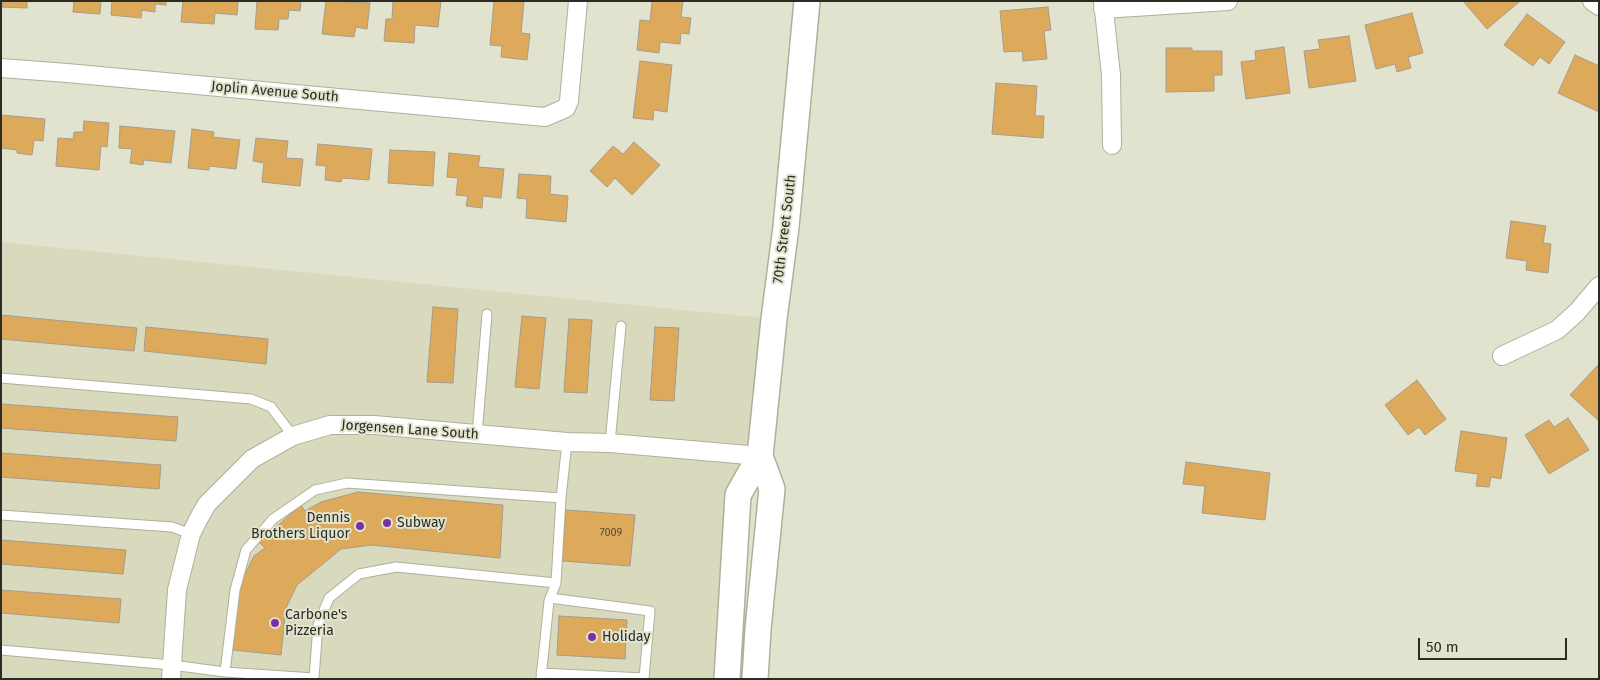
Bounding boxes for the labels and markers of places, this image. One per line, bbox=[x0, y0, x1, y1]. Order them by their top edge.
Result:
place label: Dennis Brothers Liquor bbox=[251, 510, 350, 542]
place label: Subway bbox=[397, 515, 445, 531]
marker: Subway bbox=[381, 517, 393, 529]
marker: Dennis Brothers Liquor bbox=[354, 520, 366, 532]
place label: Carbone's Pizzeria bbox=[285, 607, 347, 640]
marker: Carbone's Pizzeria bbox=[269, 617, 281, 629]
place label: Holiday bbox=[602, 629, 650, 645]
marker: Holiday bbox=[586, 631, 598, 643]

